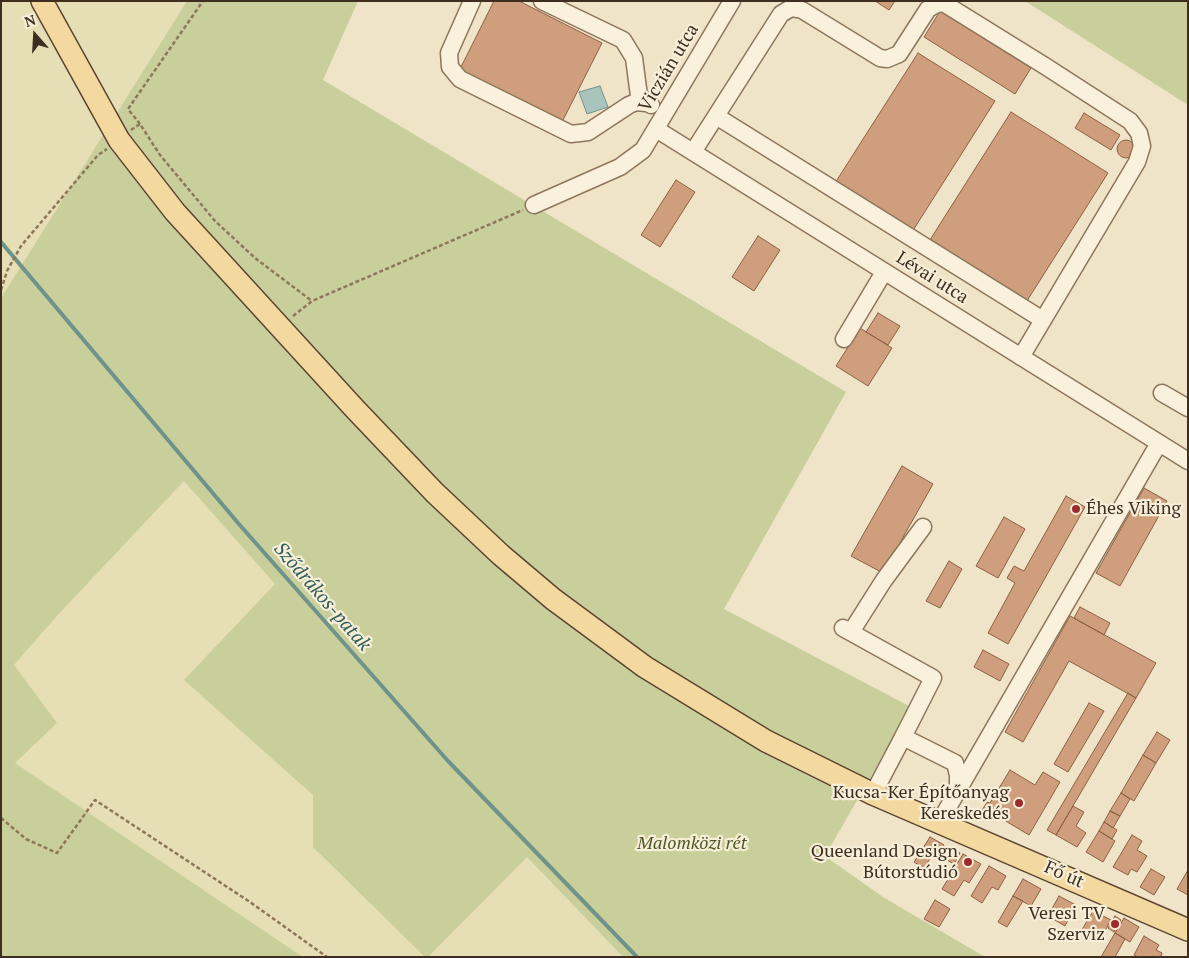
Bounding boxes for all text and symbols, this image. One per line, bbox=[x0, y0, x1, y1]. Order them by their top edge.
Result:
north arrow bbox=[10, 10, 60, 60]
text: N bbox=[22, 10, 38, 31]
street label: Viczián utca bbox=[634, 20, 704, 116]
street label: Lévai utca bbox=[892, 247, 972, 309]
place label: Éhes Viking bbox=[1086, 498, 1181, 520]
marker: Éhes Viking bbox=[1070, 503, 1082, 515]
water label: Sződrákos-patak bbox=[269, 538, 375, 656]
place label: Kucsa-Ker Építőanyag Kereskedés bbox=[833, 782, 1009, 824]
marker: Kucsa-Ker Építőanyag Kereskedés bbox=[1013, 797, 1025, 809]
park label: Malomközi rét bbox=[637, 833, 747, 855]
place label: Queenland Design Bútorstúdió bbox=[811, 841, 958, 884]
marker: Queenland Design Bútorstúdió bbox=[962, 856, 974, 868]
street label: Fő út bbox=[1041, 857, 1087, 893]
place label: Veresi TV Szerviz bbox=[1028, 903, 1105, 946]
marker: Veresi TV Szerviz bbox=[1109, 918, 1121, 930]

